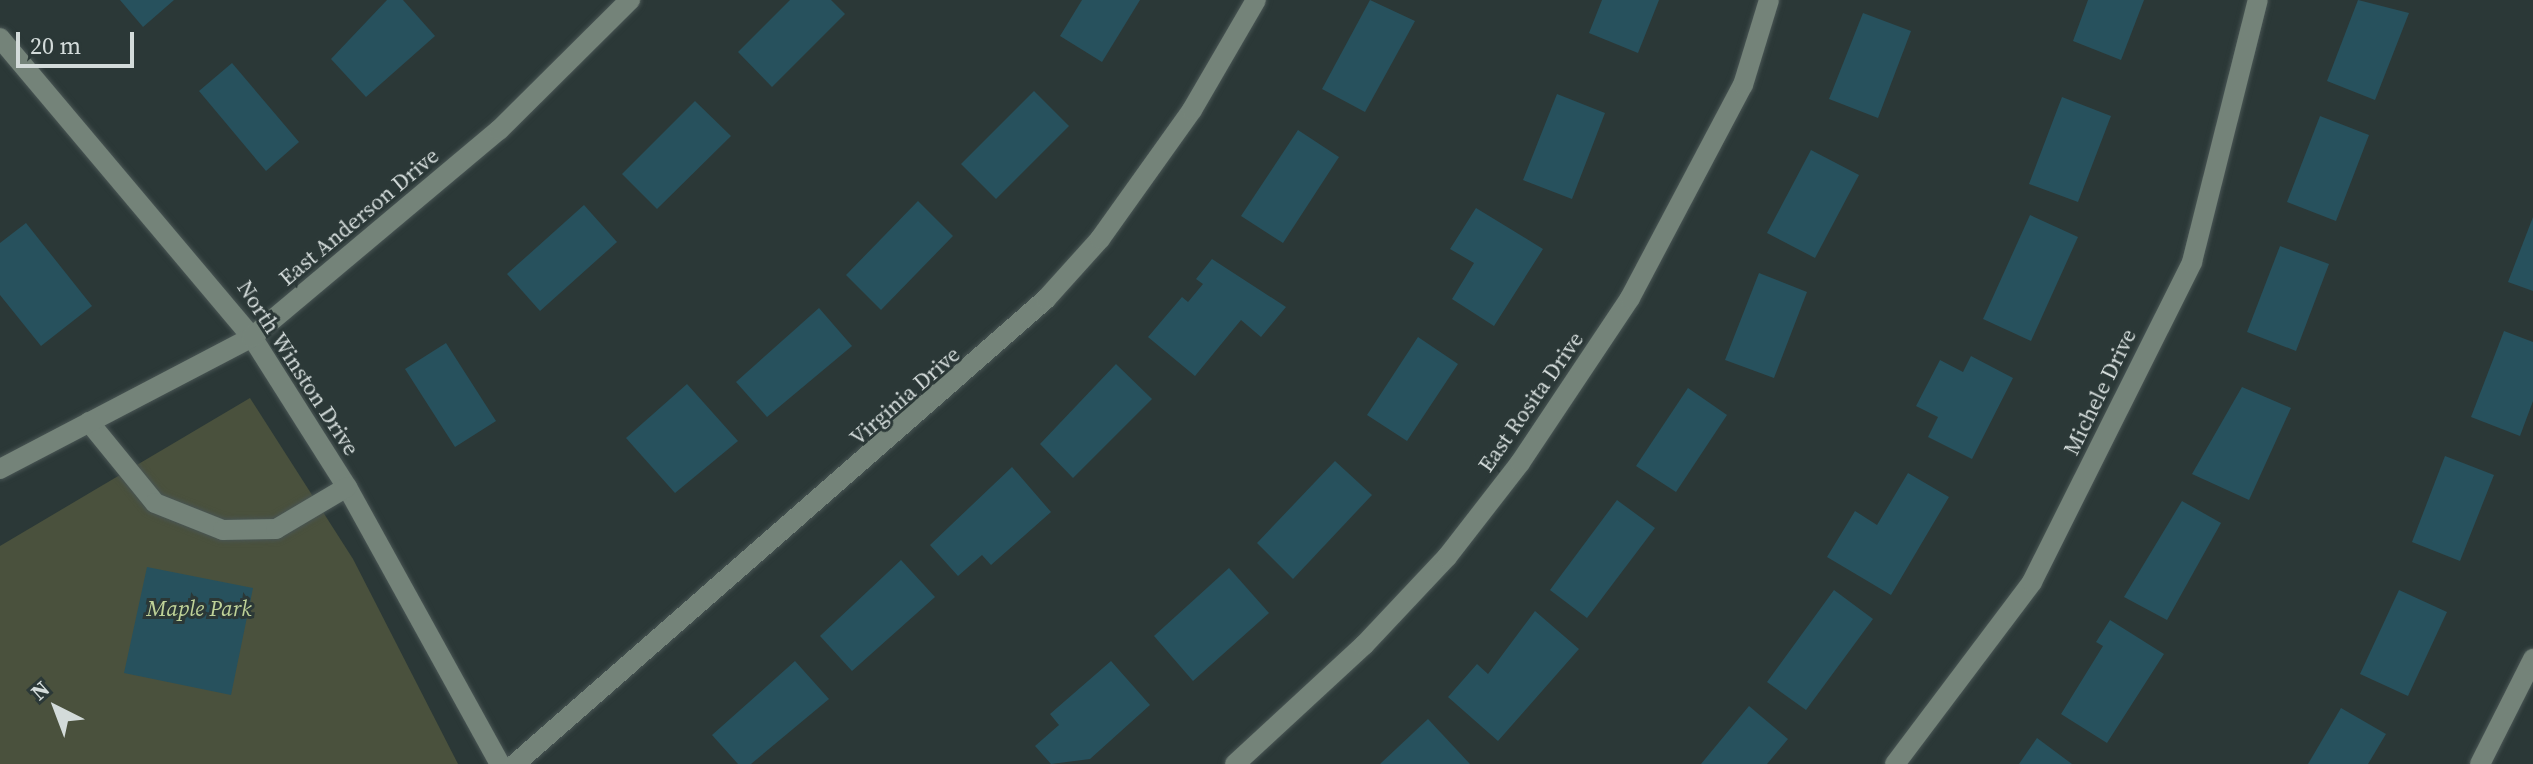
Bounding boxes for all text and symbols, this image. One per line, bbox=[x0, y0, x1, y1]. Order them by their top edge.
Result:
scale bar bbox=[20, 16, 138, 66]
text: 20 m bbox=[30, 29, 81, 62]
street label: East Anderson Drive bbox=[274, 143, 444, 291]
street label: North Winston Drive bbox=[231, 275, 365, 461]
street label: Michele Drive bbox=[2058, 325, 2142, 459]
street label: East Rosita Drive bbox=[1473, 327, 1589, 477]
street label: Virginia Drive bbox=[845, 341, 965, 451]
park label: Maple Park bbox=[146, 596, 252, 622]
north arrow bbox=[16, 668, 96, 748]
text: N bbox=[24, 674, 56, 707]

